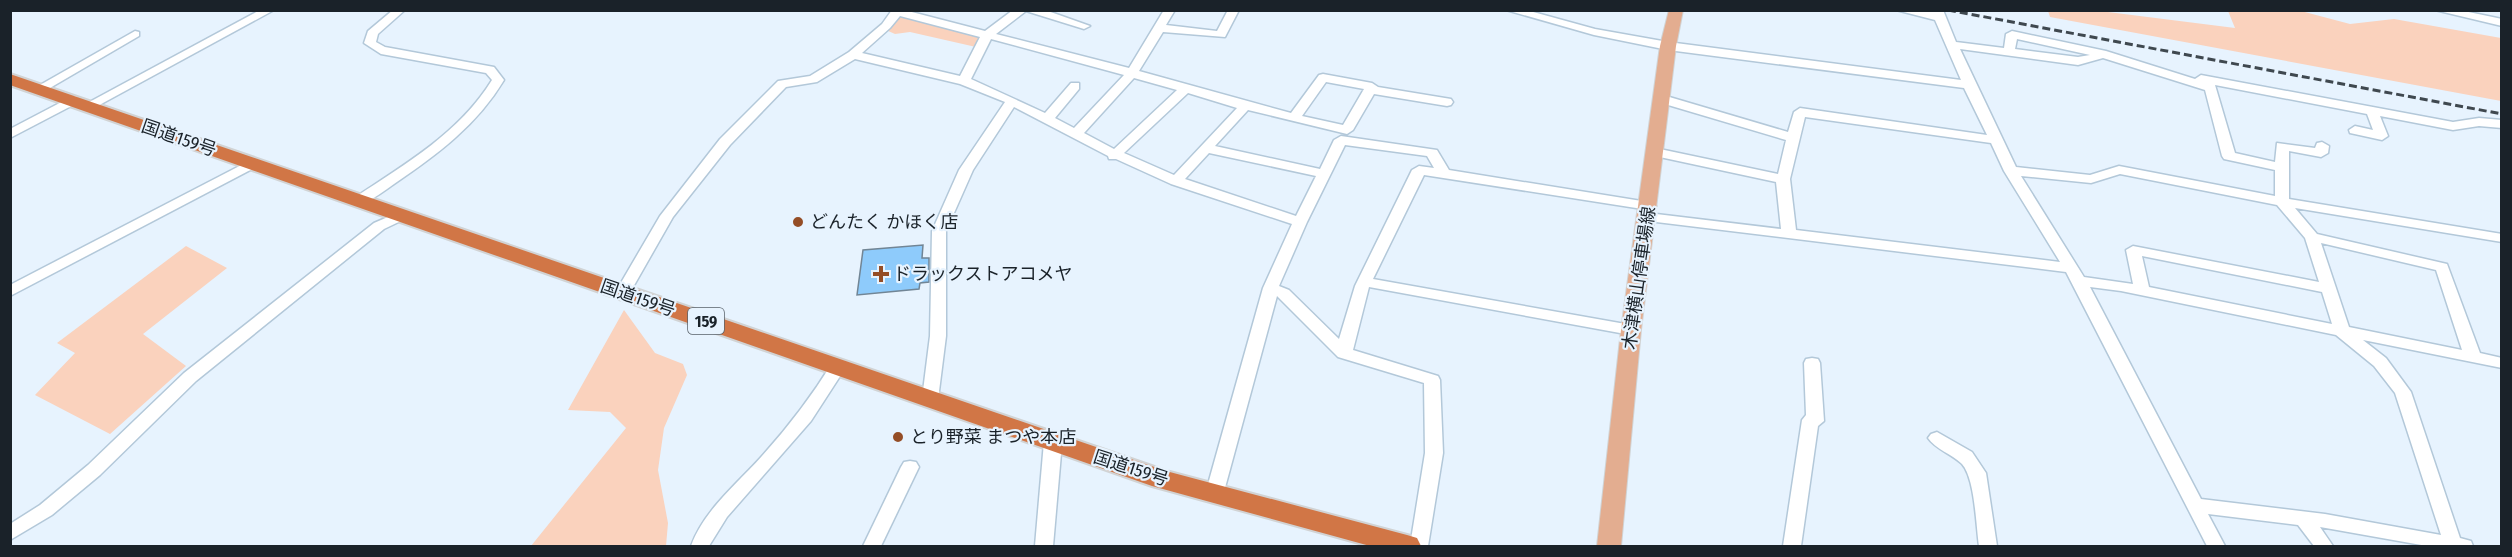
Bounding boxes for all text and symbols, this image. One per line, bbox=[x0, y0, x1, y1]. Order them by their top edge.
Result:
street label: 国道159号 bbox=[139, 115, 219, 161]
street label: 木津横山停車場線 bbox=[1618, 205, 1660, 351]
place label: どんたく かほく店 bbox=[810, 211, 958, 233]
marker: どんたく かほく店 bbox=[791, 215, 805, 229]
place label: ドラックストアコメヤ bbox=[893, 263, 1072, 285]
marker: ドラックストアコメヤ bbox=[874, 267, 888, 281]
street label: 国道159号 bbox=[598, 275, 678, 321]
road number: 159 bbox=[688, 308, 724, 334]
place label: とり野菜 まつや本店 bbox=[910, 426, 1076, 448]
marker: とり野菜 まつや本店 bbox=[891, 430, 905, 444]
street label: 国道159号 bbox=[1091, 446, 1171, 490]

